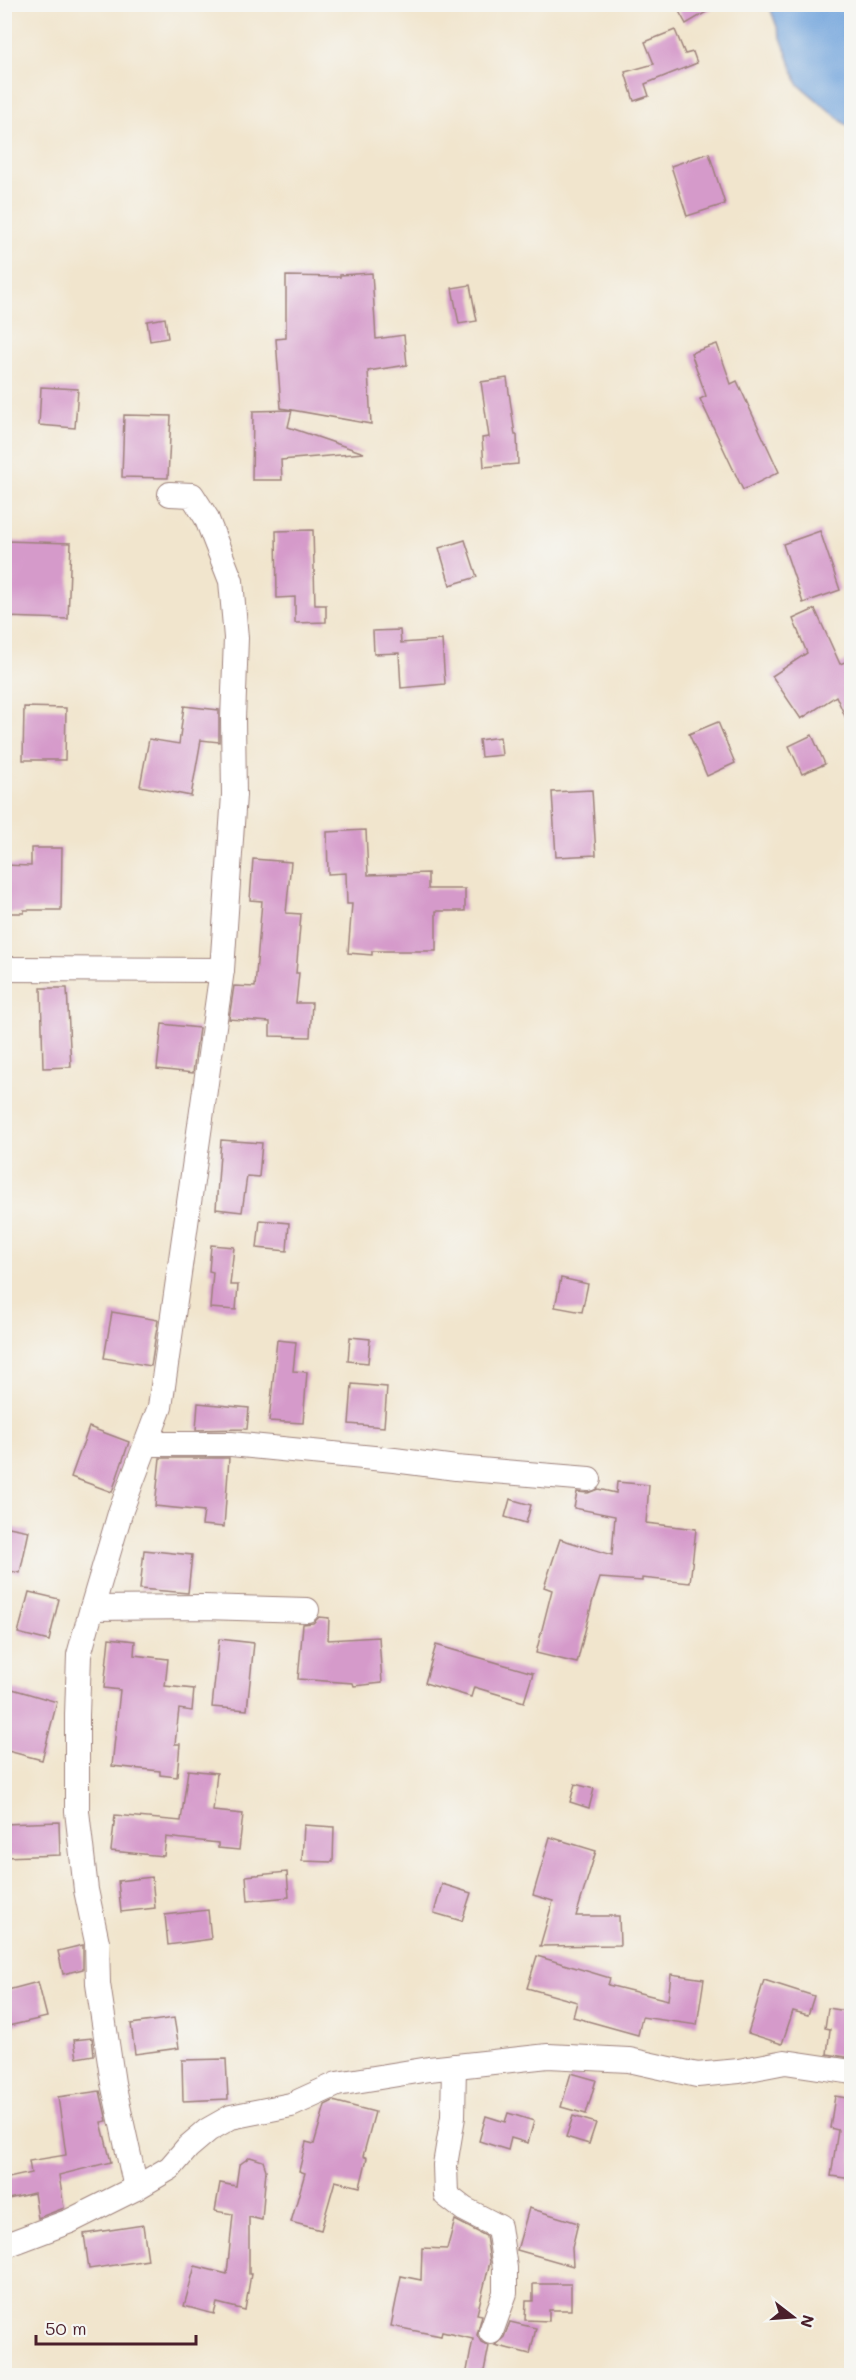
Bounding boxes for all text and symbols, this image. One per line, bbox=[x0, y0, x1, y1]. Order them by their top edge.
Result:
north arrow bbox=[763, 2287, 823, 2347]
scale bar bbox=[36, 2308, 196, 2346]
text: N bbox=[796, 2313, 820, 2330]
text: 50 m bbox=[45, 2316, 87, 2340]

